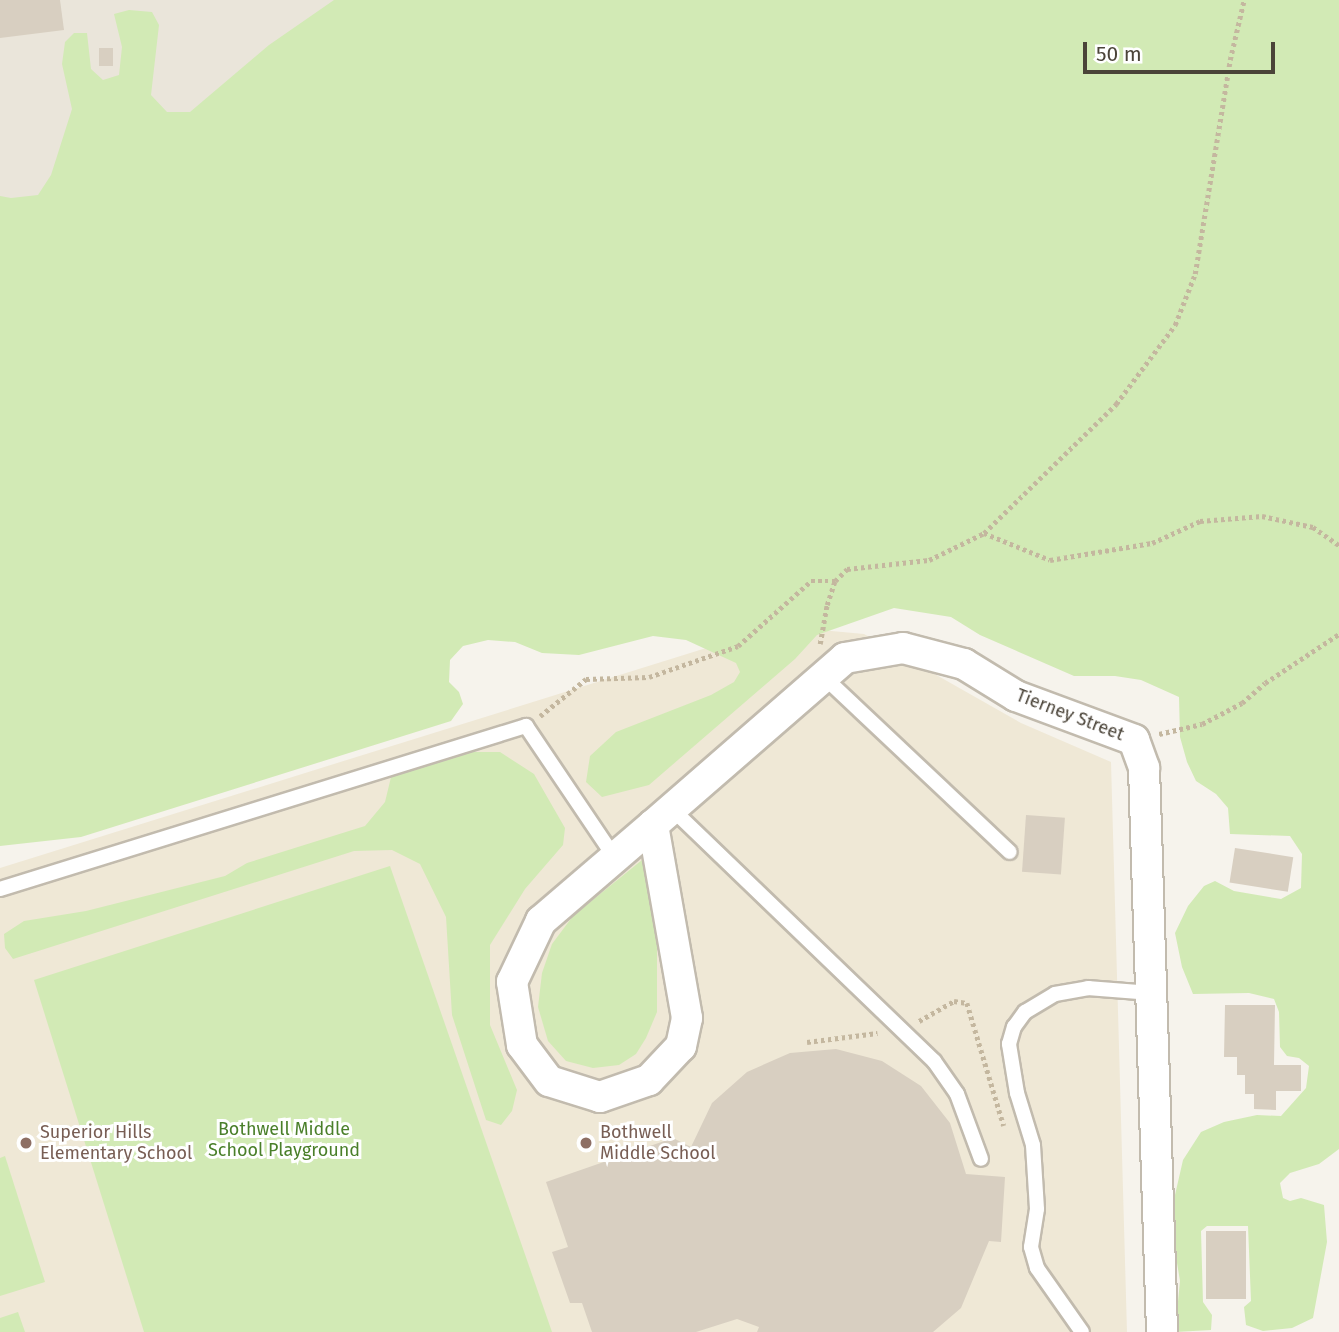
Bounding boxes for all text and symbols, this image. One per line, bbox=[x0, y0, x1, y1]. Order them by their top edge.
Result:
scale bar bbox=[1087, 28, 1280, 72]
text: 50 m bbox=[1096, 41, 1142, 67]
street label: Tierney Street bbox=[1013, 685, 1127, 745]
park label: Bothwell Middle School Playground bbox=[208, 1119, 360, 1162]
place label: Superior Hills Elementary School bbox=[40, 1122, 192, 1164]
place label: Bothwell Middle School bbox=[600, 1122, 716, 1164]
marker: Superior Hills Elementary School bbox=[18, 1135, 34, 1151]
marker: Bothwell Middle School bbox=[578, 1135, 594, 1151]

